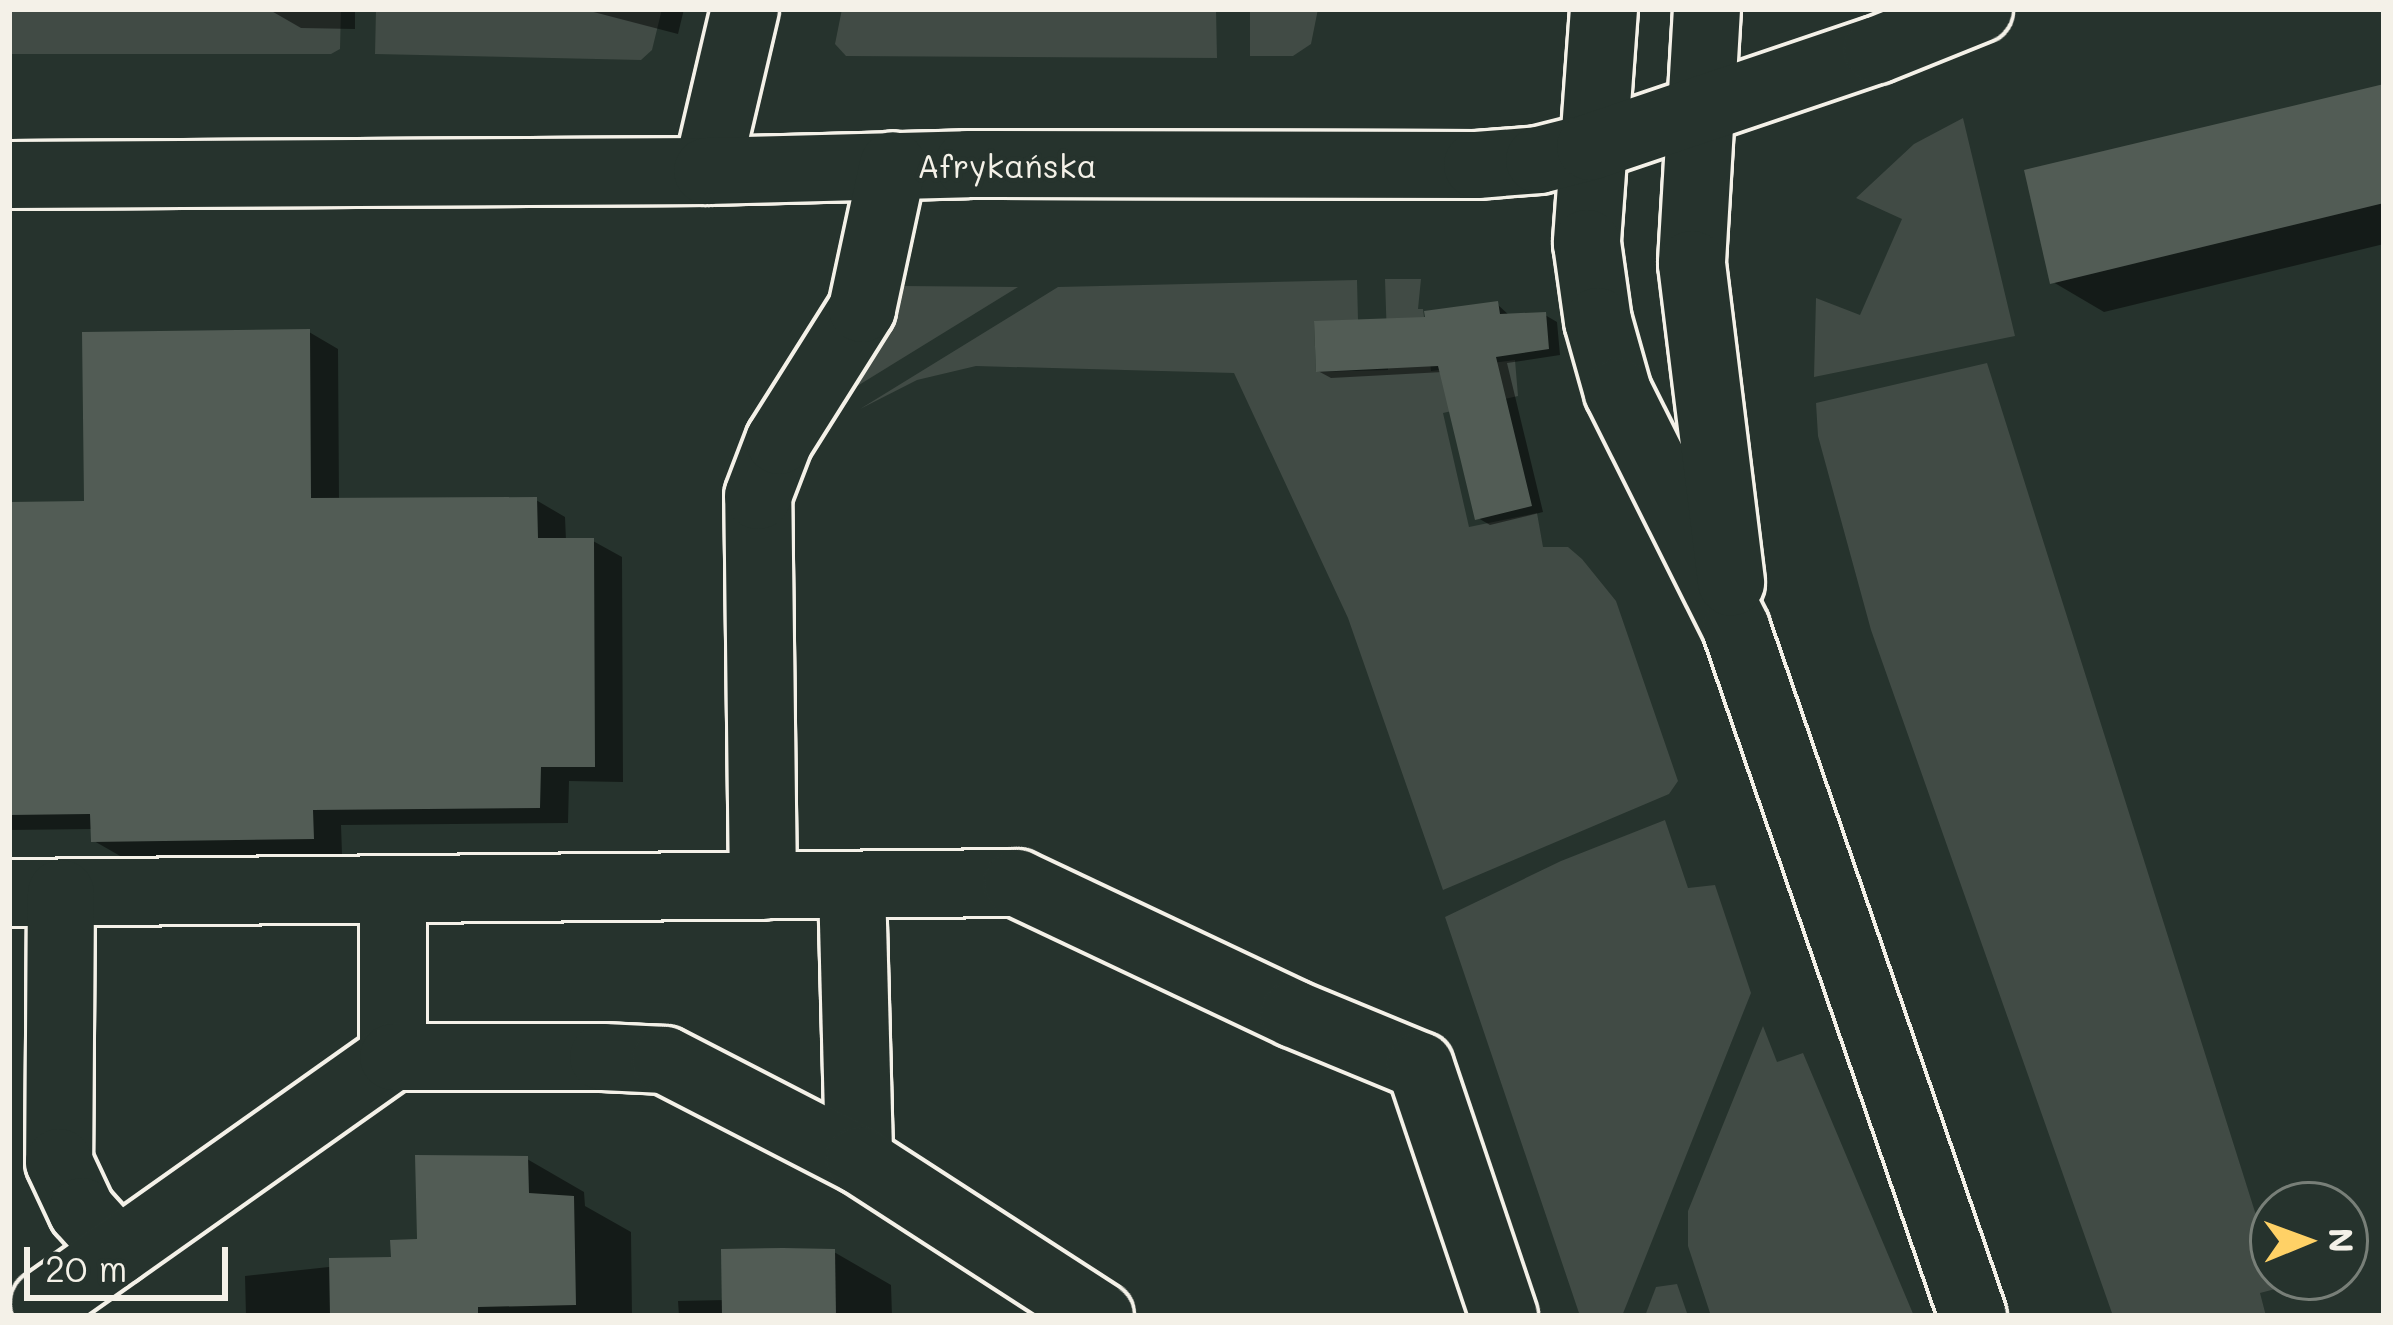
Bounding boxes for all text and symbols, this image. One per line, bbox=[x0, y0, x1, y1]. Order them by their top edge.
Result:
street label: Afrykańska bbox=[917, 145, 1097, 185]
north arrow bbox=[2249, 1181, 2369, 1301]
scale bar bbox=[30, 1223, 234, 1297]
text: N bbox=[2321, 1228, 2364, 1253]
text: 20 m bbox=[45, 1244, 127, 1291]

